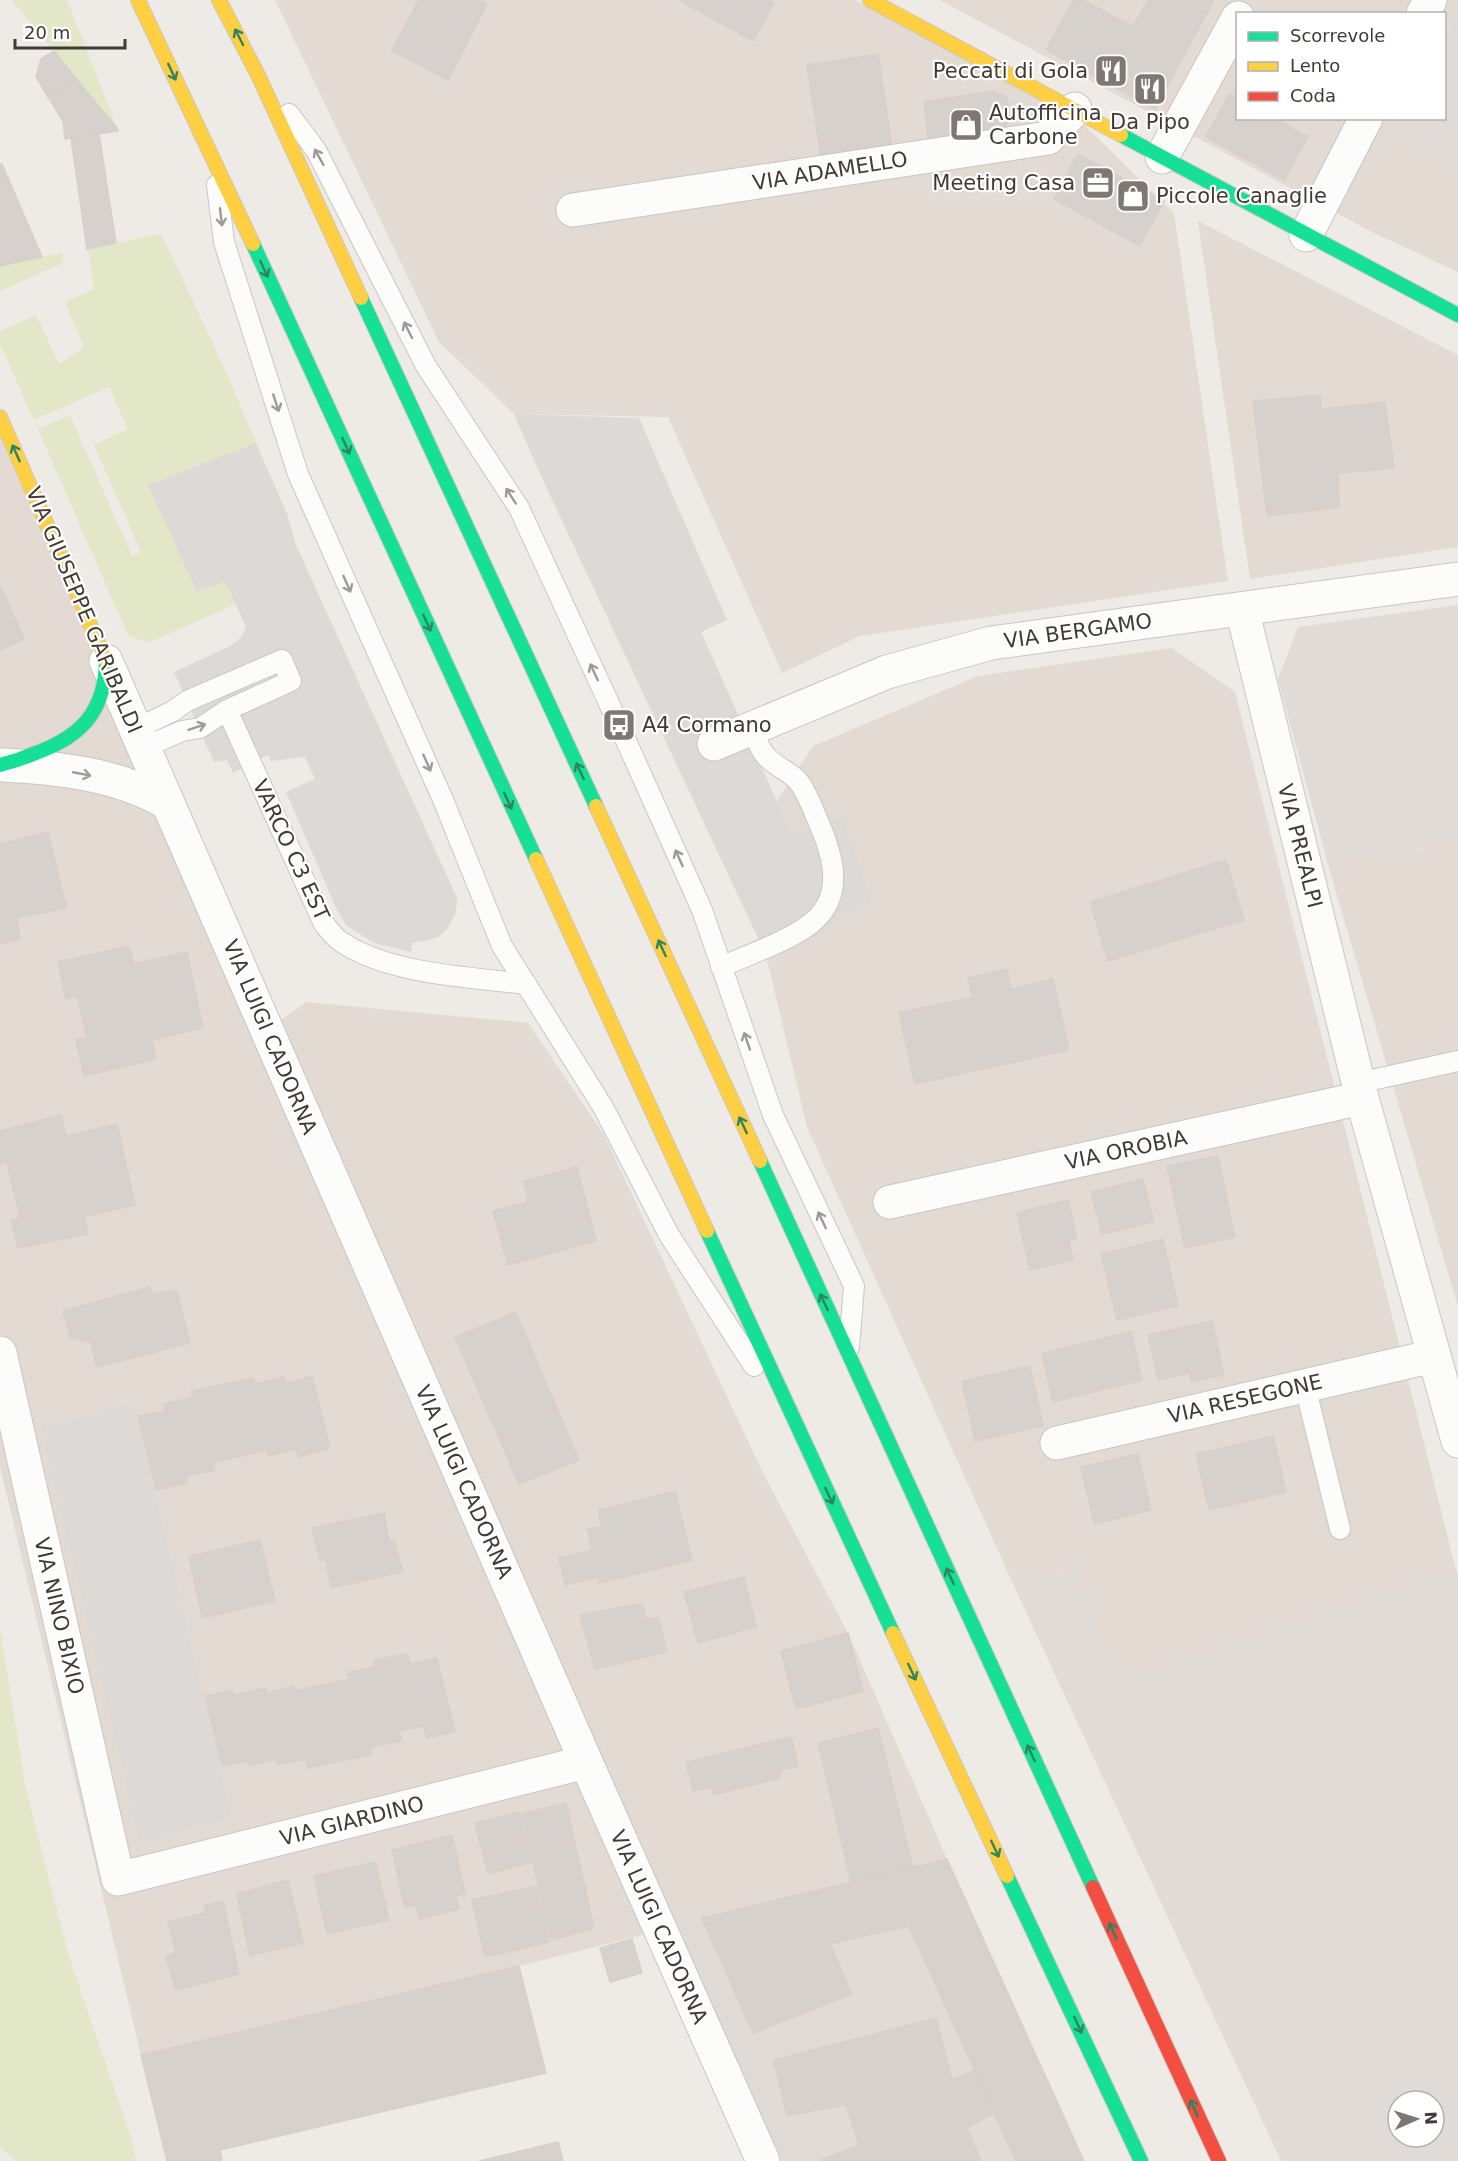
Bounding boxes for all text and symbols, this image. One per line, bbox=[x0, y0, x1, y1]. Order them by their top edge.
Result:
scale bar bbox=[15, 12, 124, 50]
legend bbox=[1236, 12, 1446, 120]
text: 20 m bbox=[24, 22, 70, 43]
text: Scorrevole bbox=[1290, 25, 1385, 46]
one-way arrow bbox=[233, 29, 244, 47]
restaurant icon: Peccati di Gola bbox=[1093, 53, 1129, 89]
text: Lento bbox=[1290, 55, 1340, 76]
place label: Peccati di Gola bbox=[933, 59, 1088, 83]
one-way arrow bbox=[167, 62, 179, 80]
restaurant icon: Da Pipo bbox=[1132, 71, 1168, 107]
text: Coda bbox=[1290, 85, 1336, 106]
place label: Autofficina Carbone bbox=[989, 101, 1102, 149]
shop icon: Autofficina Carbone bbox=[948, 107, 984, 143]
place label: Da Pipo bbox=[1110, 110, 1190, 134]
street label: VIA ADAMELLO bbox=[751, 147, 909, 195]
one-way arrow bbox=[313, 149, 325, 166]
office icon: Meeting Casa bbox=[1080, 165, 1116, 201]
place label: Meeting Casa bbox=[932, 171, 1075, 195]
shop icon: Piccole Canaglie bbox=[1115, 178, 1151, 214]
place label: Piccole Canaglie bbox=[1156, 184, 1327, 208]
one-way arrow bbox=[215, 206, 226, 226]
one-way arrow bbox=[260, 260, 271, 278]
one-way arrow bbox=[401, 322, 413, 340]
one-way arrow bbox=[271, 393, 282, 412]
one-way arrow bbox=[340, 437, 352, 455]
one-way arrow bbox=[10, 445, 21, 463]
street label: VIA GIUSEPPE GARIBALDI bbox=[21, 483, 147, 737]
one-way arrow bbox=[504, 487, 517, 504]
one-way arrow bbox=[342, 575, 354, 593]
street label: VIA BERGAMO bbox=[1002, 609, 1154, 653]
one-way arrow bbox=[422, 614, 433, 632]
one-way arrow bbox=[588, 663, 600, 681]
bus stop icon: A4 Cormano bbox=[601, 707, 637, 743]
place label: A4 Cormano bbox=[642, 713, 772, 737]
one-way arrow bbox=[188, 720, 206, 731]
one-way arrow bbox=[421, 753, 433, 771]
one-way arrow bbox=[574, 762, 586, 780]
one-way arrow bbox=[72, 769, 91, 780]
street label: VARCO C3 EST bbox=[248, 776, 334, 925]
street label: VIA PREALPI bbox=[1273, 781, 1327, 911]
one-way arrow bbox=[503, 791, 515, 809]
one-way arrow bbox=[672, 849, 683, 867]
street label: VIA LUIGI CADORNA bbox=[218, 936, 322, 1139]
one-way arrow bbox=[655, 939, 667, 957]
one-way arrow bbox=[740, 1032, 751, 1050]
one-way arrow bbox=[737, 1116, 748, 1134]
street label: VIA OROBIA bbox=[1063, 1125, 1190, 1175]
one-way arrow bbox=[816, 1211, 828, 1229]
one-way arrow bbox=[818, 1294, 830, 1312]
street label: VIA RESEGONE bbox=[1165, 1370, 1325, 1428]
street label: VIA LUIGI CADORNA bbox=[410, 1381, 518, 1583]
one-way arrow bbox=[824, 1486, 836, 1504]
street label: VIA NINO BIXIO bbox=[29, 1535, 89, 1697]
one-way arrow bbox=[944, 1568, 956, 1586]
one-way arrow bbox=[907, 1663, 919, 1681]
one-way arrow bbox=[1025, 1745, 1037, 1763]
street label: VIA GIARDINO bbox=[277, 1791, 427, 1851]
street label: VIA LUIGI CADORNA bbox=[605, 1826, 713, 2028]
one-way arrow bbox=[989, 1839, 1001, 1857]
one-way arrow bbox=[1106, 1922, 1118, 1940]
one-way arrow bbox=[1072, 2016, 1084, 2034]
north arrow bbox=[1386, 2089, 1446, 2149]
one-way arrow bbox=[1188, 2099, 1200, 2117]
text: N bbox=[1421, 2111, 1440, 2125]

